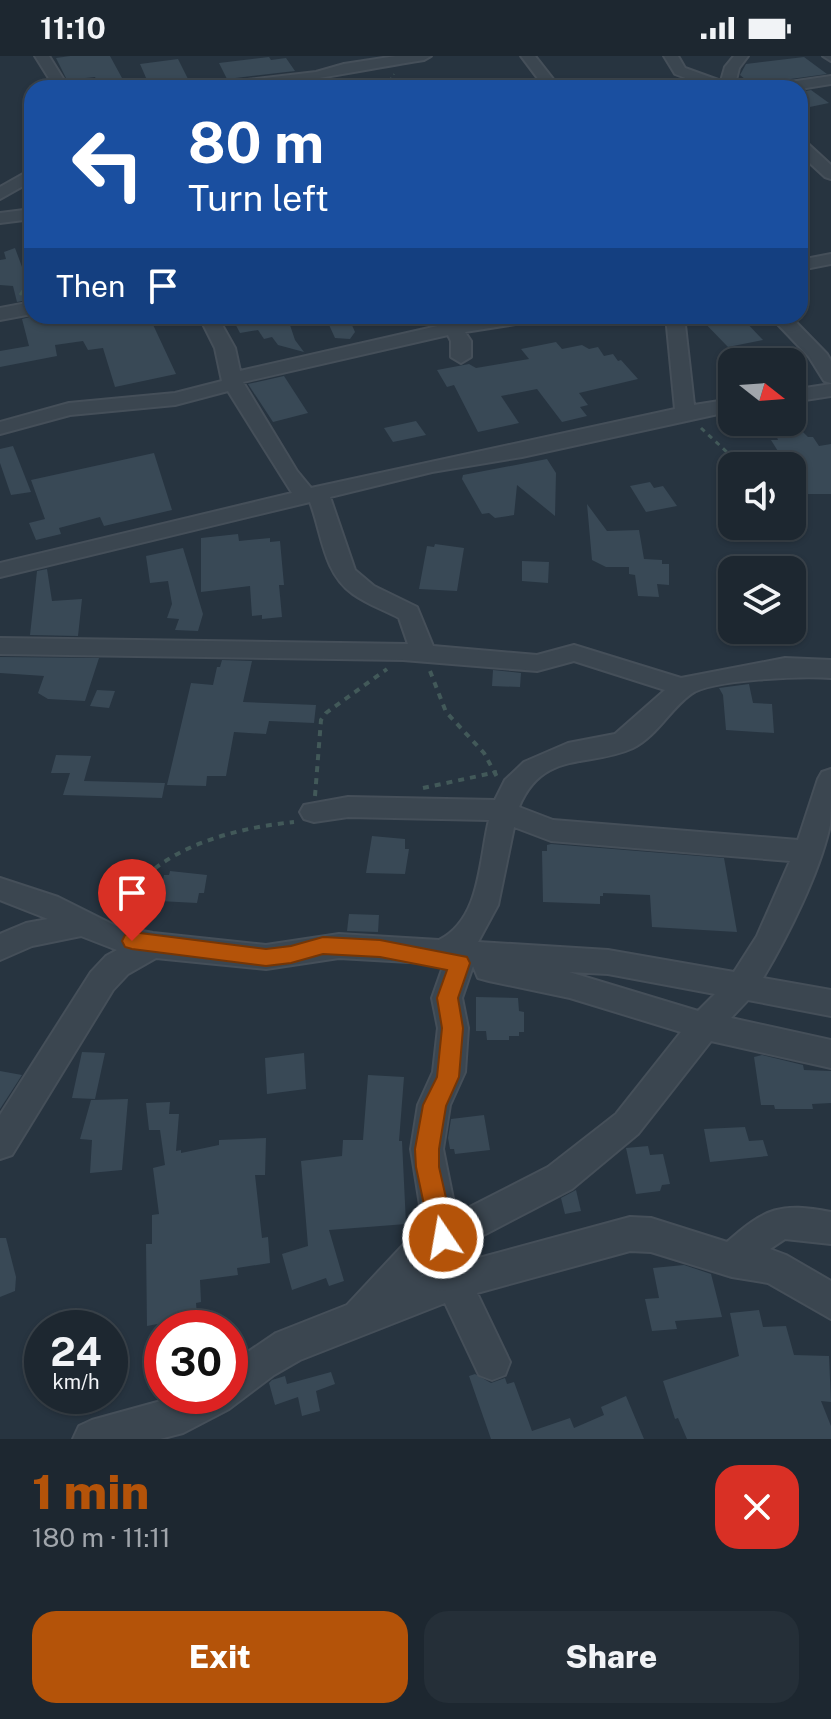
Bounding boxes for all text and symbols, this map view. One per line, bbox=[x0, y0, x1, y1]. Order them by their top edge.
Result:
text: 11:10 bbox=[40, 10, 106, 46]
text: 80 m bbox=[188, 110, 324, 176]
icon: left bbox=[56, 112, 160, 216]
text: Turn left bbox=[188, 177, 329, 219]
icon: arrive bbox=[141, 264, 185, 308]
text: Then bbox=[56, 268, 125, 304]
north arrow bbox=[718, 348, 806, 436]
map controls bbox=[718, 348, 806, 644]
button: sound bbox=[718, 452, 806, 540]
button: layers bbox=[718, 556, 806, 644]
pin bbox=[98, 859, 166, 941]
icon: arrive bbox=[110, 871, 154, 915]
position arrow bbox=[401, 1196, 485, 1280]
speed limit sign: 30 bbox=[144, 1310, 248, 1414]
text: 24 bbox=[50, 1328, 102, 1375]
text: km/h bbox=[52, 1370, 100, 1394]
text: 1 min bbox=[32, 1463, 149, 1520]
button: close bbox=[715, 1465, 799, 1549]
text: 180 m · 11:11 bbox=[32, 1522, 171, 1553]
button: Exit bbox=[32, 1611, 408, 1703]
button: Share bbox=[424, 1611, 799, 1703]

